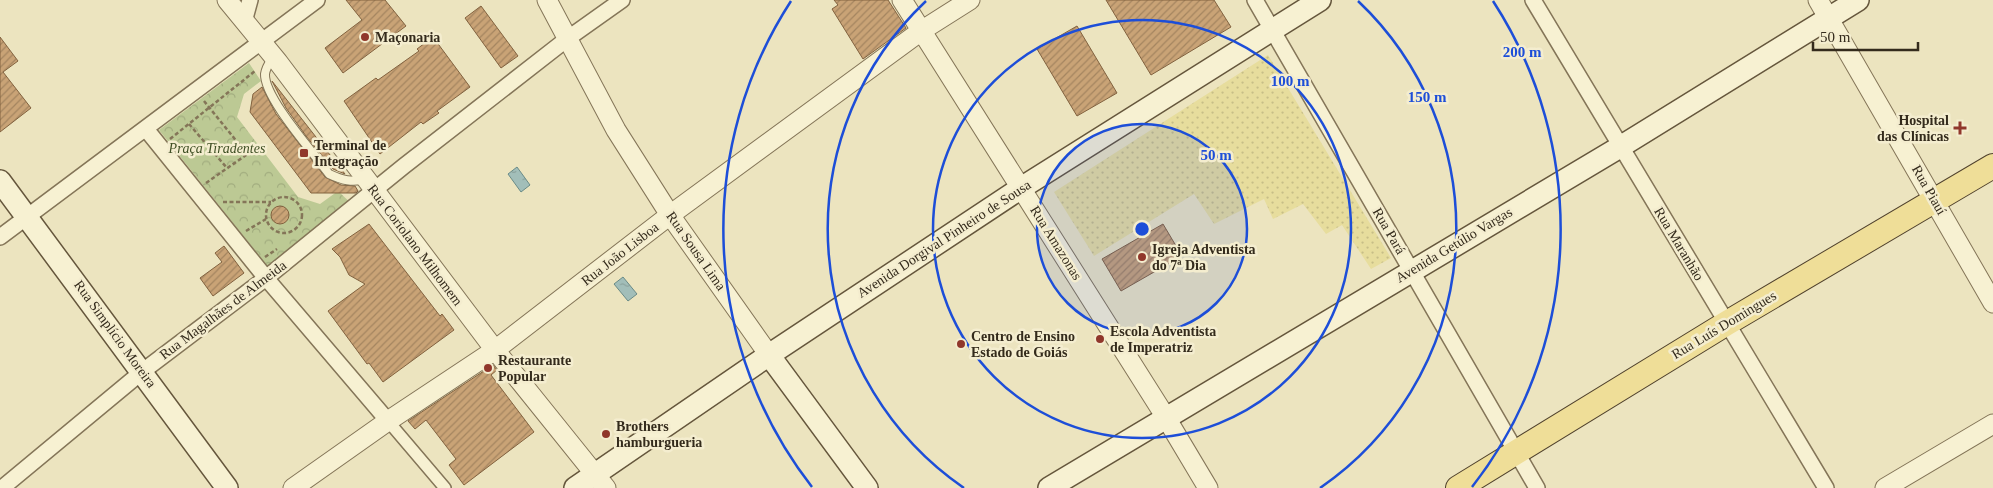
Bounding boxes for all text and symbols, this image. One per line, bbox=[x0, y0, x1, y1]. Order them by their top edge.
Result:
scale bar bbox=[1813, 20, 1918, 52]
text: 50 m bbox=[1820, 29, 1851, 45]
place label: Maçonaria bbox=[375, 30, 440, 45]
marker: Maçonaria bbox=[359, 31, 371, 43]
text: 200 m bbox=[1503, 44, 1542, 60]
text: 100 m bbox=[1271, 73, 1310, 89]
text: 150 m bbox=[1408, 89, 1447, 105]
place label: Hospital das Clínicas bbox=[1877, 113, 1950, 144]
marker: Hospital das Clínicas bbox=[1953, 121, 1967, 135]
place label: Terminal de Integração bbox=[314, 138, 386, 169]
park label: Praça Tiradentes bbox=[168, 141, 266, 156]
marker: Terminal de Integração bbox=[298, 147, 310, 159]
text: 50 m bbox=[1200, 147, 1232, 163]
street label: Rua Piauí bbox=[1909, 163, 1949, 218]
street label: Avenida Dorgival Pinheiro de Sousa bbox=[854, 177, 1034, 301]
street label: Rua Coriolano Milhomem bbox=[365, 181, 466, 309]
street label: Rua Amazonas bbox=[1027, 203, 1085, 283]
street label: Avenida Getúlio Vargas bbox=[1393, 204, 1515, 286]
street label: Rua Pará bbox=[1370, 205, 1409, 257]
street label: Rua Maranhão bbox=[1651, 205, 1707, 283]
street label: Rua Sousa Lima bbox=[663, 209, 729, 294]
street label: Rua João Lisboa bbox=[579, 219, 662, 289]
centre of rings bbox=[1133, 220, 1151, 238]
place label: Igreja Adventista do 7ª Dia bbox=[1152, 242, 1256, 273]
marker: Igreja Adventista do 7ª Dia bbox=[1136, 251, 1148, 263]
street label: Rua Magalhães de Almeida bbox=[157, 257, 290, 362]
street label: Rua Simplício Moreira bbox=[71, 277, 159, 391]
street label: Rua Luís Domingues bbox=[1669, 288, 1779, 362]
place label: Escola Adventista de Imperatriz bbox=[1110, 324, 1216, 355]
place label: Centro de Ensino Estado de Goiás bbox=[971, 329, 1075, 360]
marker: Escola Adventista de Imperatriz bbox=[1094, 333, 1106, 345]
marker: Centro de Ensino Estado de Goiás bbox=[955, 338, 967, 350]
place label: Restaurante Popular bbox=[498, 353, 571, 384]
marker: Restaurante Popular bbox=[482, 362, 494, 374]
place label: Brothers hamburgueria bbox=[616, 419, 702, 450]
marker: Brothers hamburgueria bbox=[600, 428, 612, 440]

